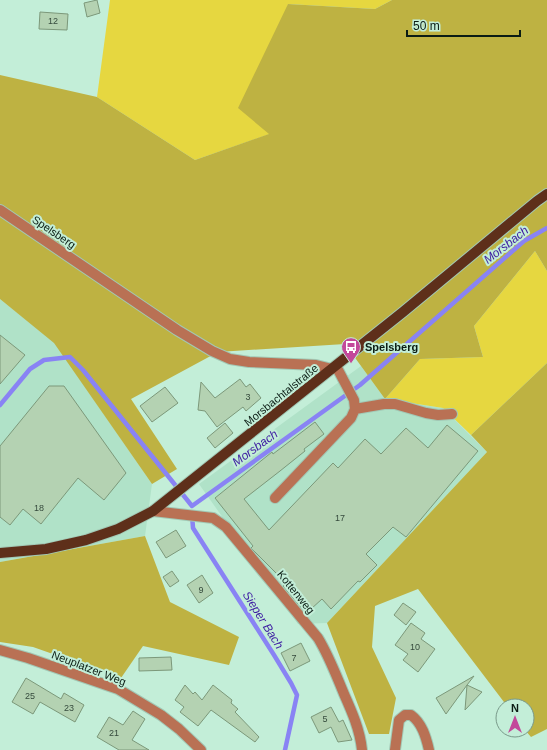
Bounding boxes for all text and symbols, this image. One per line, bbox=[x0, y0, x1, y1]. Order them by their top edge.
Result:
scale bar bbox=[407, 12, 520, 38]
house number: 12 bbox=[48, 16, 58, 26]
text: 50 m bbox=[413, 19, 440, 33]
street label: Spelsberg bbox=[30, 213, 78, 251]
water label: Morsbach bbox=[481, 223, 531, 267]
bus stop icon: Spelsberg bbox=[340, 336, 362, 364]
place label: Spelsberg bbox=[365, 341, 418, 353]
street label: Morsbachtalstraße bbox=[242, 362, 320, 428]
house number: 3 bbox=[245, 392, 251, 402]
water label: Morsbach bbox=[230, 427, 281, 469]
house number: 18 bbox=[34, 503, 44, 513]
house number: 17 bbox=[335, 513, 345, 523]
street label: Kottenweg bbox=[275, 568, 317, 616]
house number: 9 bbox=[198, 585, 204, 595]
water label: Sieper Bach bbox=[240, 589, 286, 652]
house number: 10 bbox=[410, 642, 420, 652]
street label: Neuplatzer Weg bbox=[50, 648, 128, 688]
house number: 7 bbox=[291, 653, 297, 663]
house number: 25 bbox=[25, 691, 35, 701]
north arrow bbox=[495, 698, 535, 738]
text: N bbox=[511, 702, 519, 714]
house number: 23 bbox=[64, 703, 74, 713]
house number: 5 bbox=[322, 714, 328, 724]
house number: 21 bbox=[109, 728, 119, 738]

